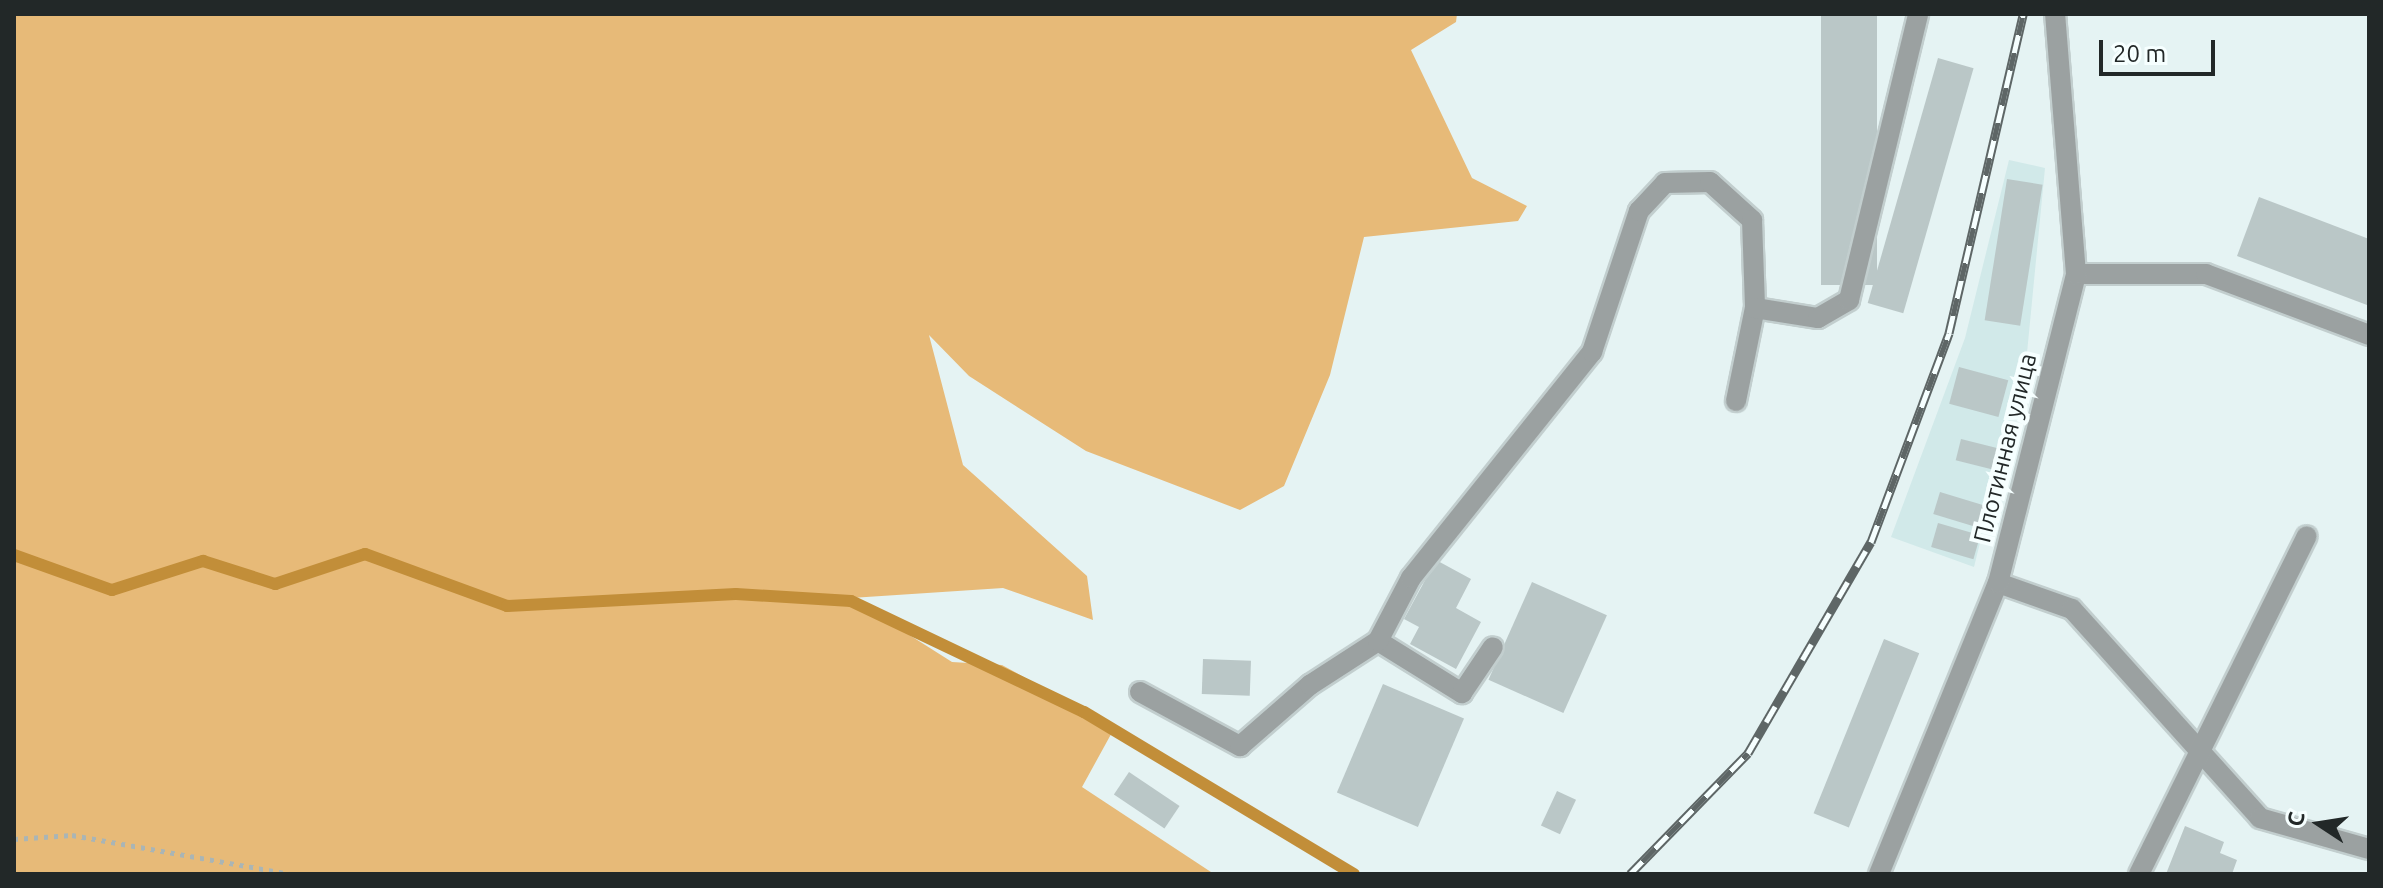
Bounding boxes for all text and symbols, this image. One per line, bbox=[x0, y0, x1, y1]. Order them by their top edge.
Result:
scale bar bbox=[2103, 24, 2219, 74]
text: 20 m bbox=[2113, 40, 2166, 67]
street label: Плотинная улица bbox=[1968, 350, 2042, 546]
north arrow bbox=[2279, 784, 2359, 864]
text: С bbox=[2281, 809, 2309, 828]

